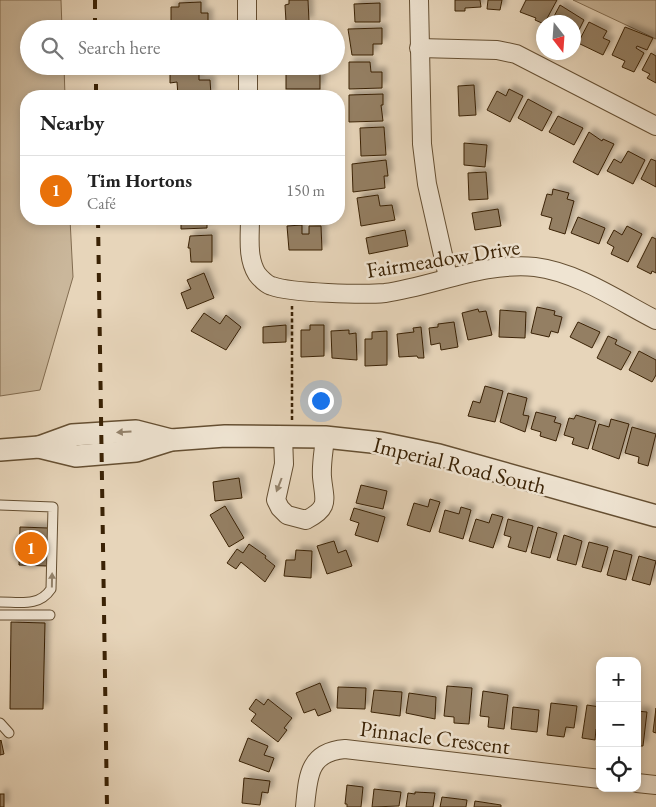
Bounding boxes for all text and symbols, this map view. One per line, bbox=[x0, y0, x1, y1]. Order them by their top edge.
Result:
north arrow bbox=[536, 15, 581, 60]
search box bbox=[20, 20, 345, 75]
icon: search bbox=[38, 34, 66, 62]
text: Search here bbox=[78, 35, 160, 60]
text: Nearby bbox=[40, 109, 104, 136]
text: Tim Hortons bbox=[87, 168, 192, 193]
text: 1 bbox=[52, 180, 60, 201]
text: 150 m bbox=[286, 180, 325, 201]
text: Café bbox=[87, 193, 116, 214]
street label: Fairmeadow Drive bbox=[364, 232, 522, 285]
your location bbox=[308, 388, 334, 414]
one-way arrow bbox=[115, 428, 131, 436]
street label: Imperial Road South bbox=[370, 430, 549, 501]
one-way arrow bbox=[275, 477, 282, 492]
pin: 1 bbox=[15, 529, 47, 567]
one-way arrow bbox=[48, 572, 56, 588]
map controls bbox=[596, 657, 641, 792]
button: + bbox=[596, 657, 641, 702]
button: − bbox=[596, 702, 641, 747]
street label: Pinnacle Crescent bbox=[358, 714, 512, 761]
button: locate bbox=[596, 747, 641, 792]

